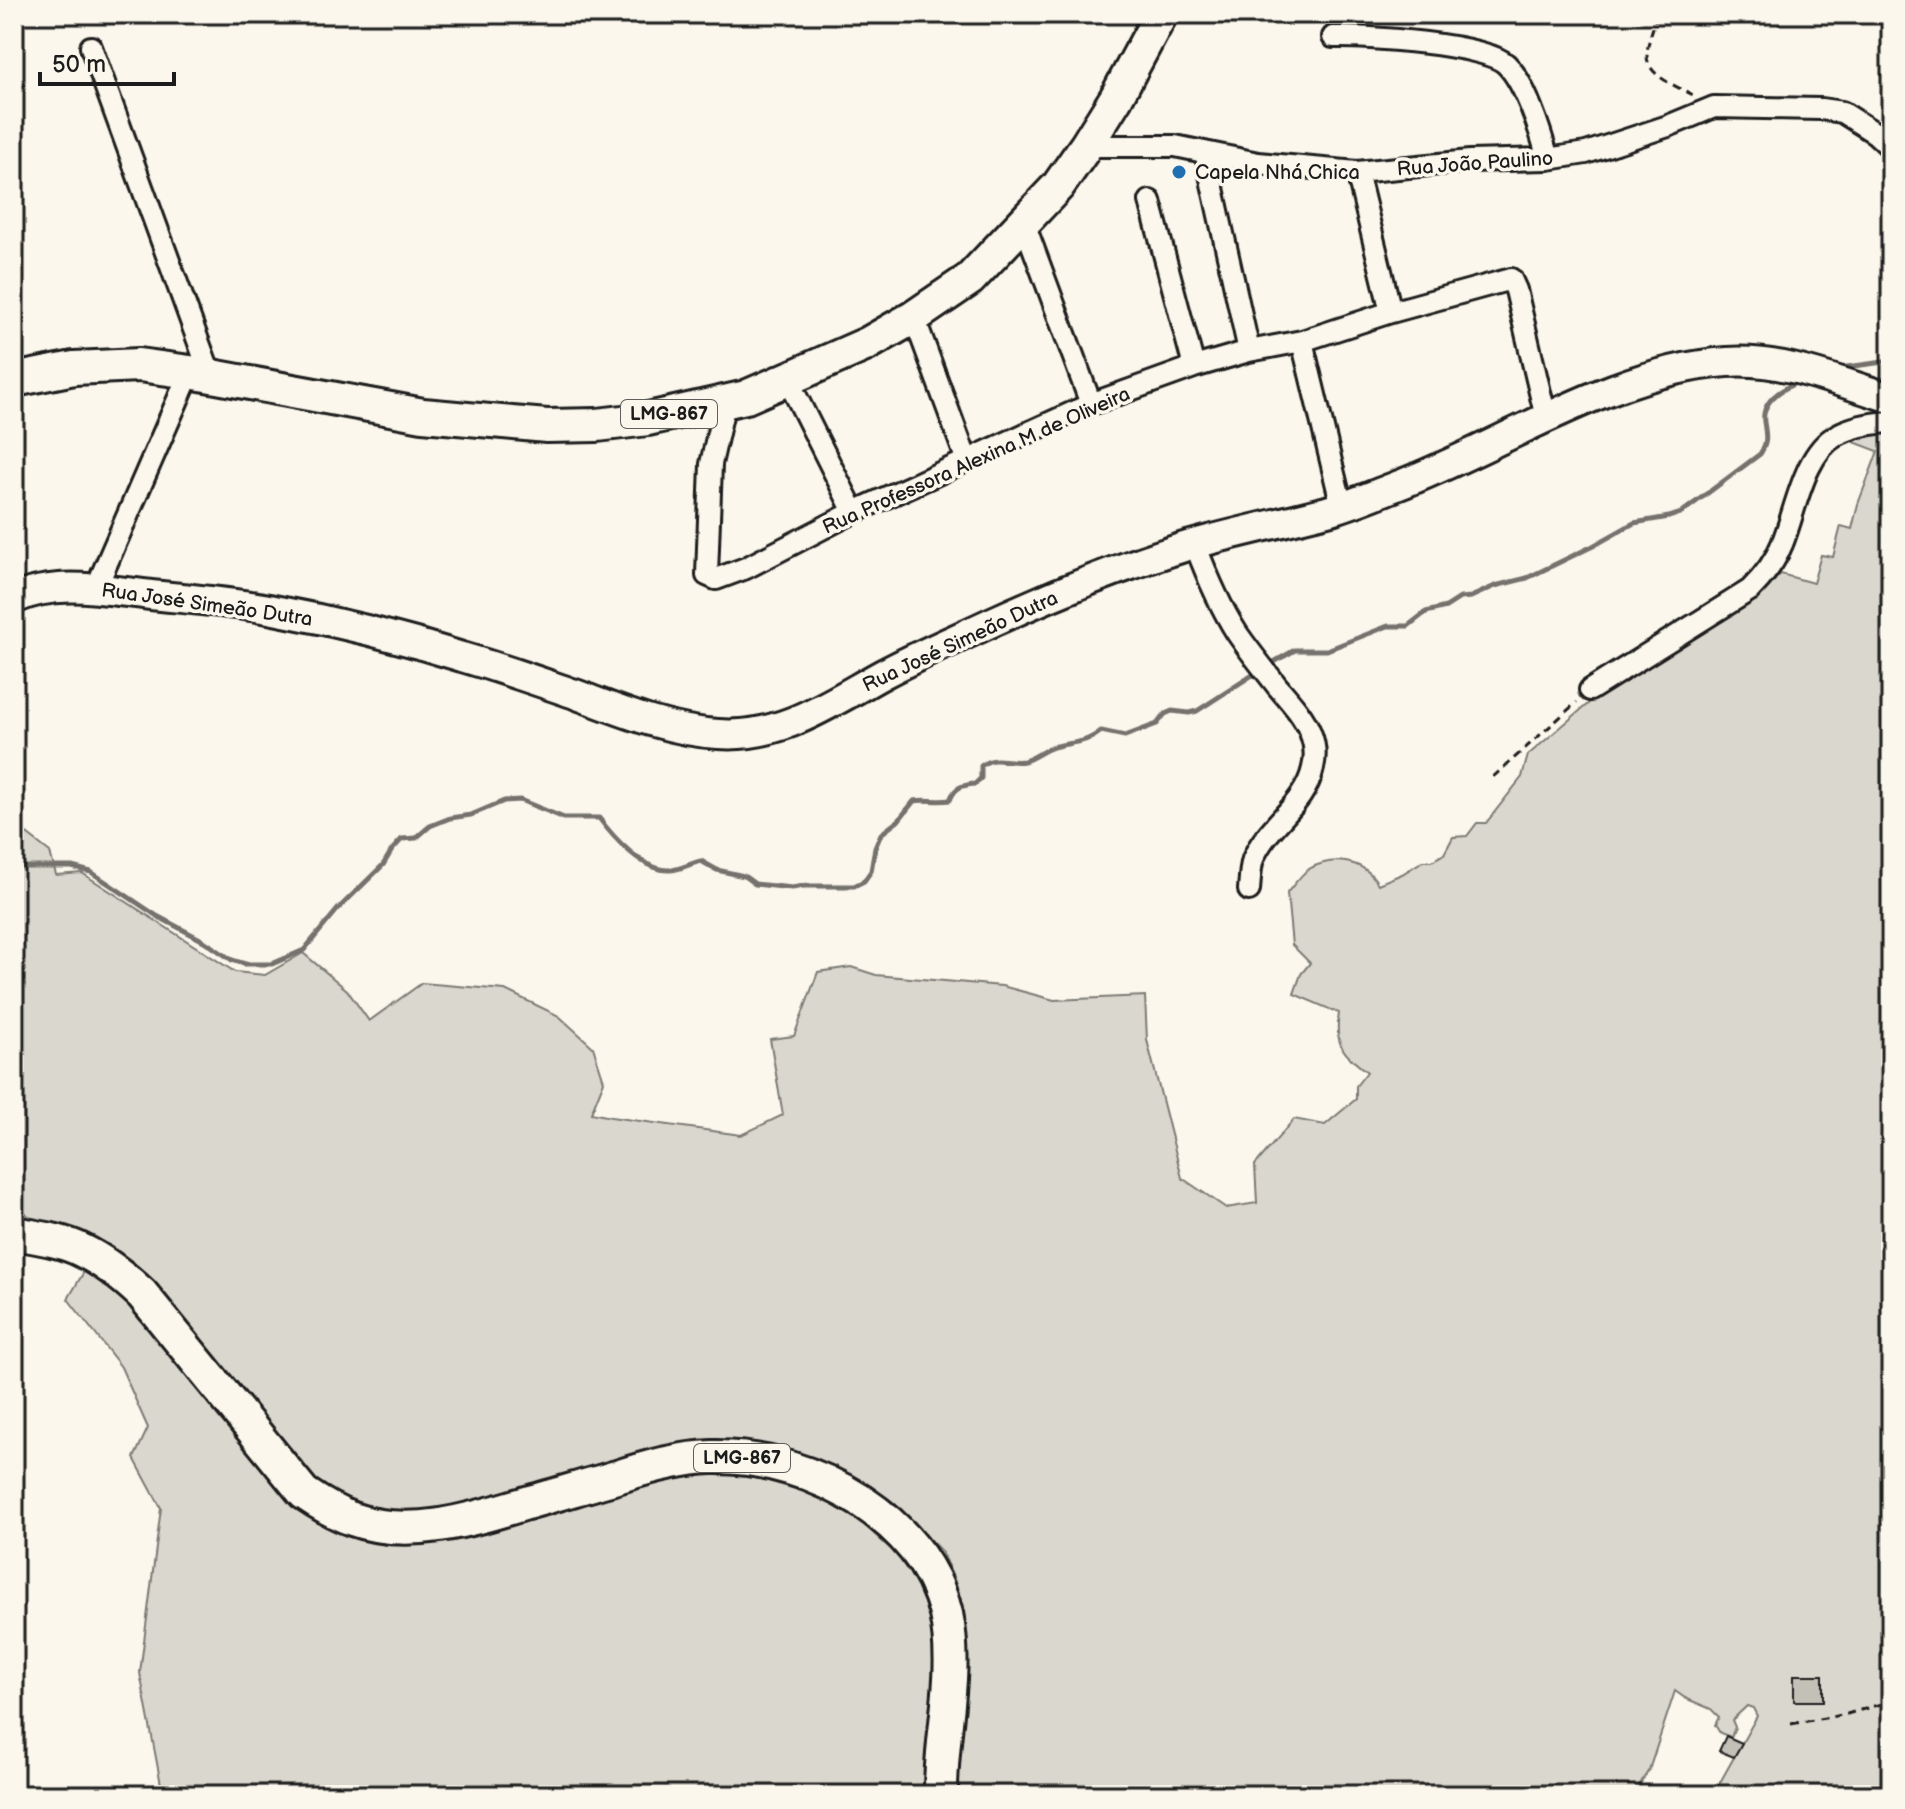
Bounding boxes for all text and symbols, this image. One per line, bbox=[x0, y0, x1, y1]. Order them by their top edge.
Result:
scale bar bbox=[40, 36, 174, 86]
text: 50 m bbox=[52, 50, 106, 79]
street label: Rua João Paulino bbox=[1396, 147, 1554, 181]
place label: Capela Nhá Chica bbox=[1195, 161, 1360, 185]
marker: Capela Nhá Chica bbox=[1170, 163, 1188, 181]
street label: Rua Professora Alexina M de Oliveira bbox=[819, 382, 1134, 540]
road number: LMG-867 bbox=[621, 400, 717, 428]
street label: Rua José Simeão Dutra bbox=[100, 578, 314, 632]
street label: Rua José Simeão Dutra bbox=[859, 586, 1062, 698]
road number: LMG-867 bbox=[694, 1444, 790, 1472]

